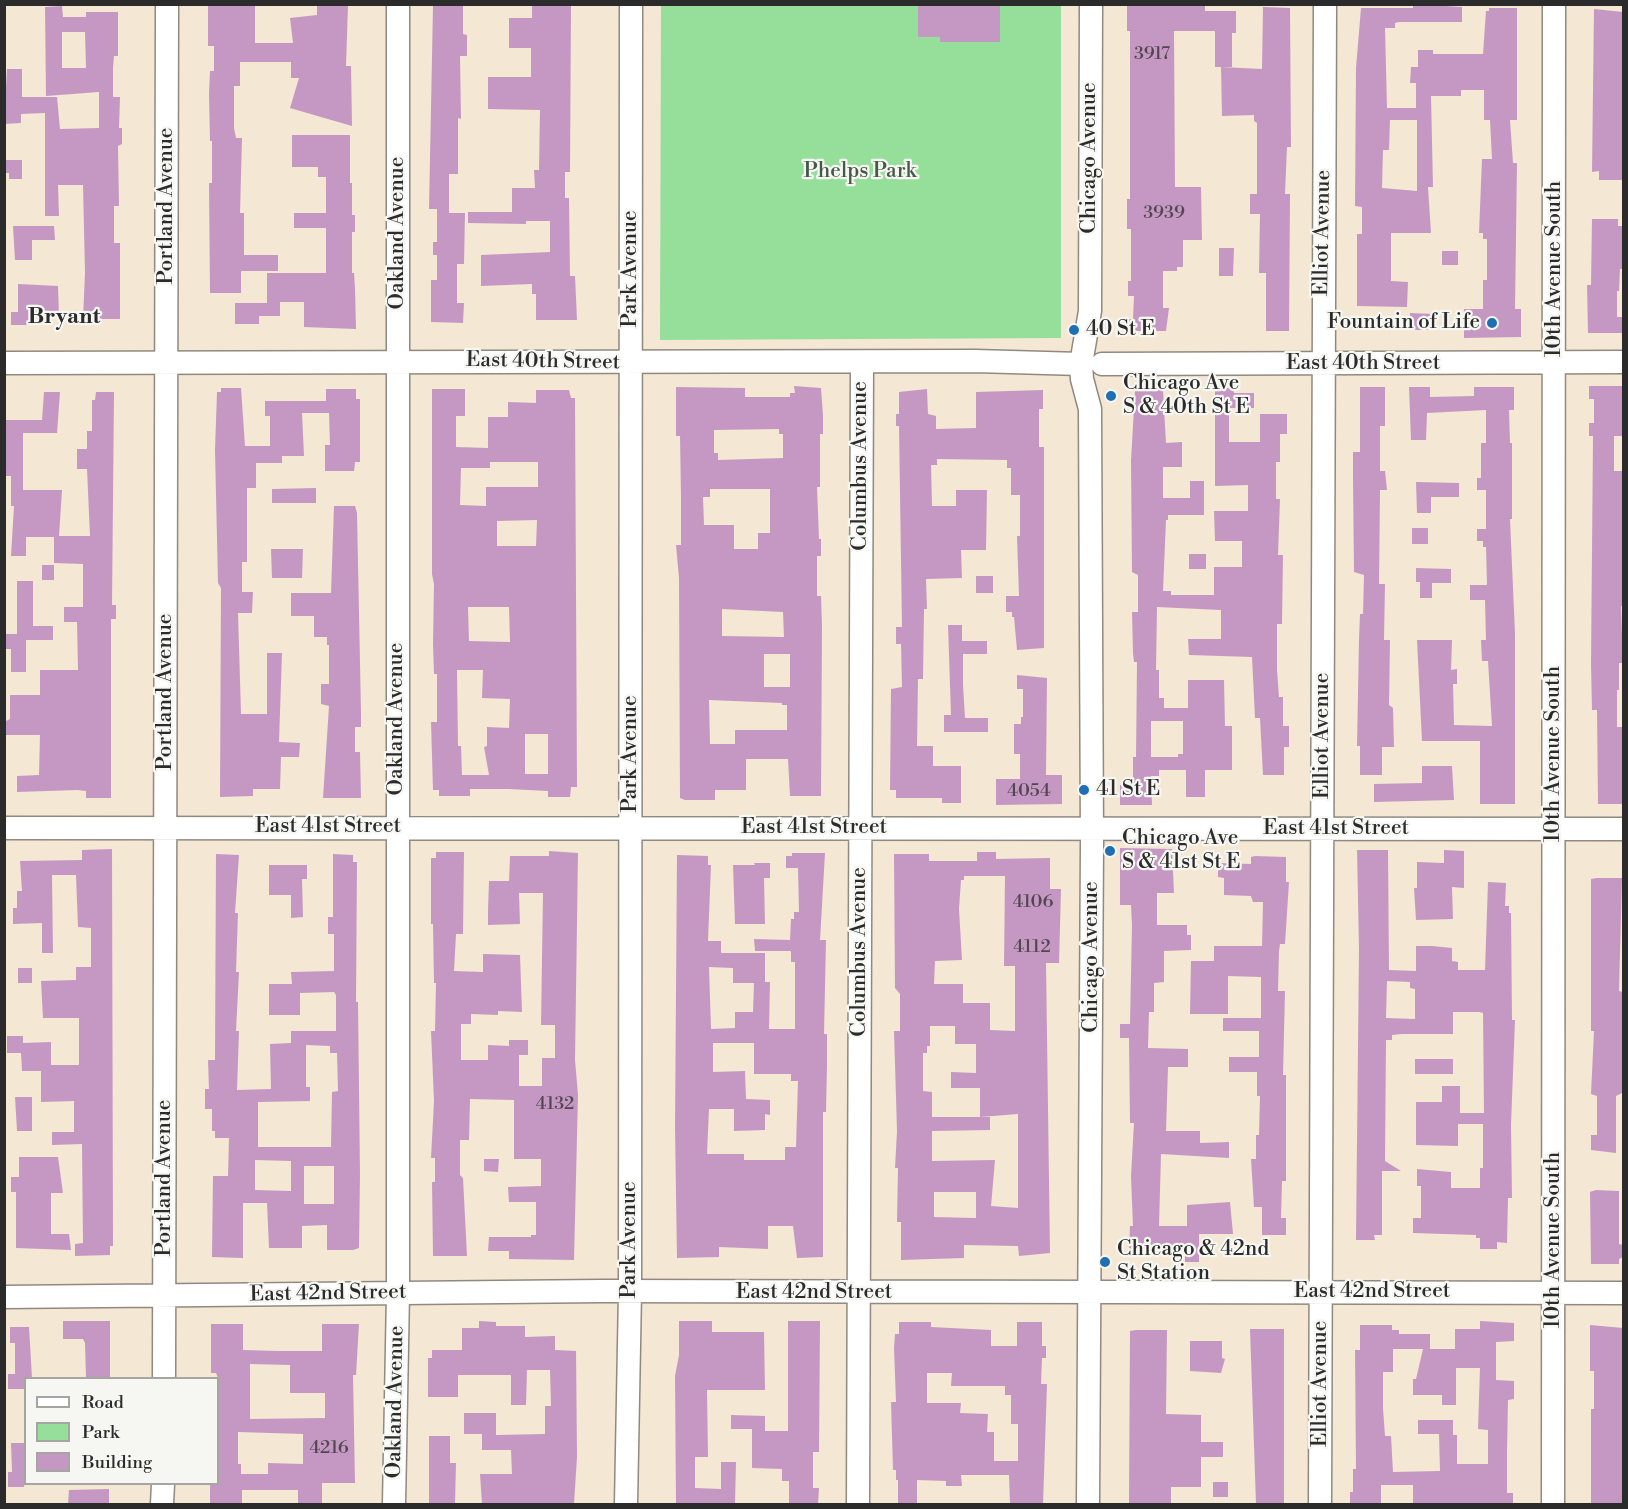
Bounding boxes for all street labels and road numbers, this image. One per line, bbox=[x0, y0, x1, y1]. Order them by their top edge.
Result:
street label: Chicago Avenue bbox=[1077, 82, 1103, 234]
street label: Portland Avenue bbox=[154, 128, 180, 284]
street label: Oakland Avenue bbox=[385, 157, 411, 309]
street label: Elliot Avenue bbox=[1309, 170, 1337, 296]
street label: 10th Avenue South bbox=[1542, 181, 1568, 357]
street label: Park Avenue bbox=[618, 210, 644, 328]
street label: East 40th Street bbox=[466, 348, 620, 376]
street label: East 40th Street bbox=[1286, 351, 1440, 377]
street label: Columbus Avenue bbox=[848, 381, 874, 551]
street label: Portland Avenue bbox=[153, 614, 179, 770]
street label: Oakland Avenue bbox=[384, 643, 410, 795]
street label: 10th Avenue South bbox=[1541, 666, 1567, 842]
street label: Elliot Avenue bbox=[1310, 673, 1336, 799]
street label: Park Avenue bbox=[618, 695, 644, 813]
street label: East 41st Street bbox=[255, 814, 401, 840]
street label: East 41st Street bbox=[741, 815, 887, 841]
street label: East 41st Street bbox=[1263, 816, 1409, 842]
street label: Columbus Avenue bbox=[847, 867, 873, 1037]
street label: Chicago Avenue bbox=[1079, 881, 1105, 1033]
street label: Portland Avenue bbox=[152, 1100, 178, 1256]
street label: 10th Avenue South bbox=[1541, 1152, 1567, 1328]
street label: Park Avenue bbox=[617, 1181, 643, 1299]
street label: East 42nd Street bbox=[1294, 1279, 1450, 1305]
street label: East 42nd Street bbox=[250, 1280, 406, 1308]
street label: East 42nd Street bbox=[736, 1280, 892, 1306]
street label: Elliot Avenue bbox=[1308, 1321, 1334, 1447]
street label: Oakland Avenue bbox=[382, 1325, 410, 1479]

